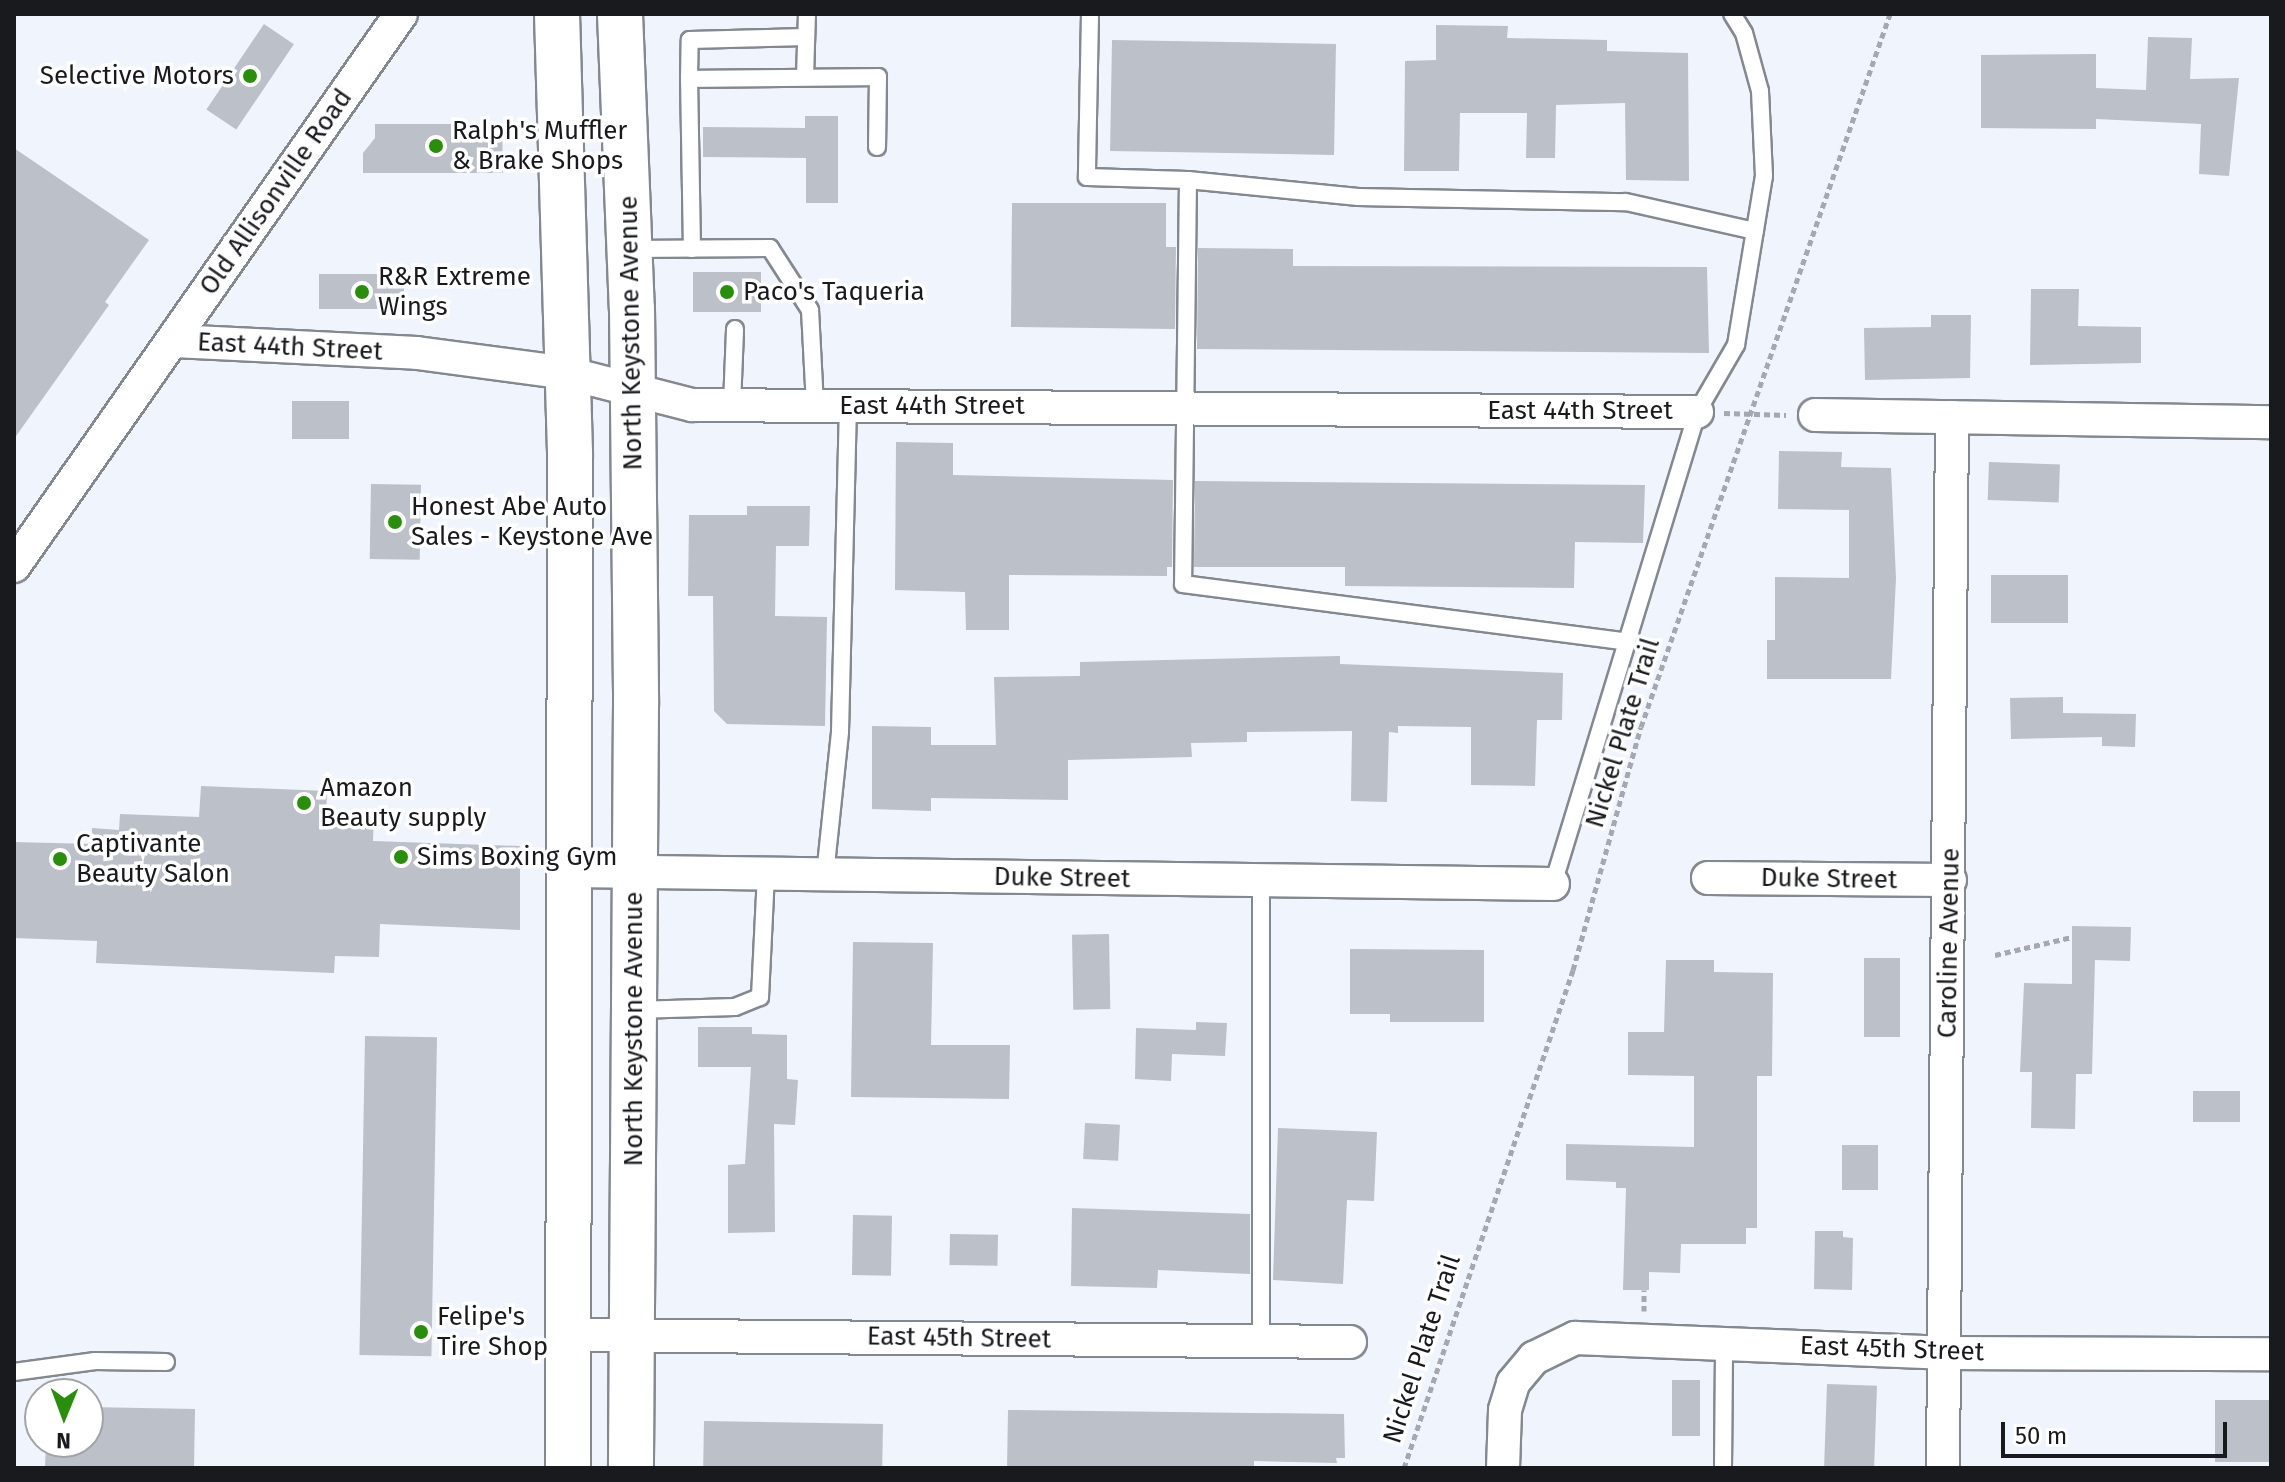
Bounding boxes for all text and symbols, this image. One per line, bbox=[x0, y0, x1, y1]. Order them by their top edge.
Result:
place label: Selective Motors bbox=[40, 60, 234, 92]
marker: Selective Motors bbox=[241, 67, 259, 85]
street label: Old Allisonville Road bbox=[193, 83, 359, 301]
place label: Ralph's Muffler & Brake Shops bbox=[452, 115, 627, 176]
marker: Ralph's Muffler & Brake Shops bbox=[427, 137, 445, 155]
street label: North Keystone Avenue bbox=[613, 195, 649, 471]
place label: R&R Extreme Wings bbox=[378, 261, 531, 322]
place label: Paco's Taqueria bbox=[743, 276, 925, 308]
marker: R&R Extreme Wings bbox=[353, 283, 371, 301]
marker: Paco's Taqueria bbox=[718, 283, 736, 301]
street label: East 44th Street bbox=[197, 327, 383, 367]
street label: East 44th Street bbox=[839, 390, 1025, 422]
street label: East 44th Street bbox=[1487, 395, 1673, 427]
place label: Honest Abe Auto Sales - Keystone Ave bbox=[411, 491, 653, 552]
marker: Honest Abe Auto Sales - Keystone Ave bbox=[386, 513, 404, 531]
street label: Nickel Plate Trail bbox=[1579, 634, 1667, 832]
place label: Amazon Beauty supply bbox=[320, 772, 486, 834]
marker: Amazon Beauty supply bbox=[295, 794, 313, 812]
place label: Captivante Beauty Salon bbox=[76, 828, 230, 890]
place label: Sims Boxing Gym bbox=[417, 841, 618, 873]
marker: Sims Boxing Gym bbox=[392, 848, 410, 866]
street label: Caroline Avenue bbox=[1932, 848, 1966, 1038]
marker: Captivante Beauty Salon bbox=[51, 850, 69, 868]
street label: Duke Street bbox=[993, 861, 1131, 895]
street label: Duke Street bbox=[1760, 862, 1898, 896]
street label: North Keystone Avenue bbox=[618, 891, 650, 1167]
street label: Nickel Plate Trail bbox=[1377, 1251, 1467, 1447]
place label: Felipe's Tire Shop bbox=[437, 1301, 548, 1362]
street label: East 45th Street bbox=[867, 1321, 1051, 1355]
marker: Felipe's Tire Shop bbox=[412, 1323, 430, 1341]
street label: East 45th Street bbox=[1799, 1330, 1985, 1368]
north arrow bbox=[24, 1378, 104, 1458]
scale bar bbox=[2005, 1406, 2231, 1456]
text: 50 m bbox=[2015, 1422, 2067, 1450]
text: N bbox=[56, 1427, 71, 1454]

